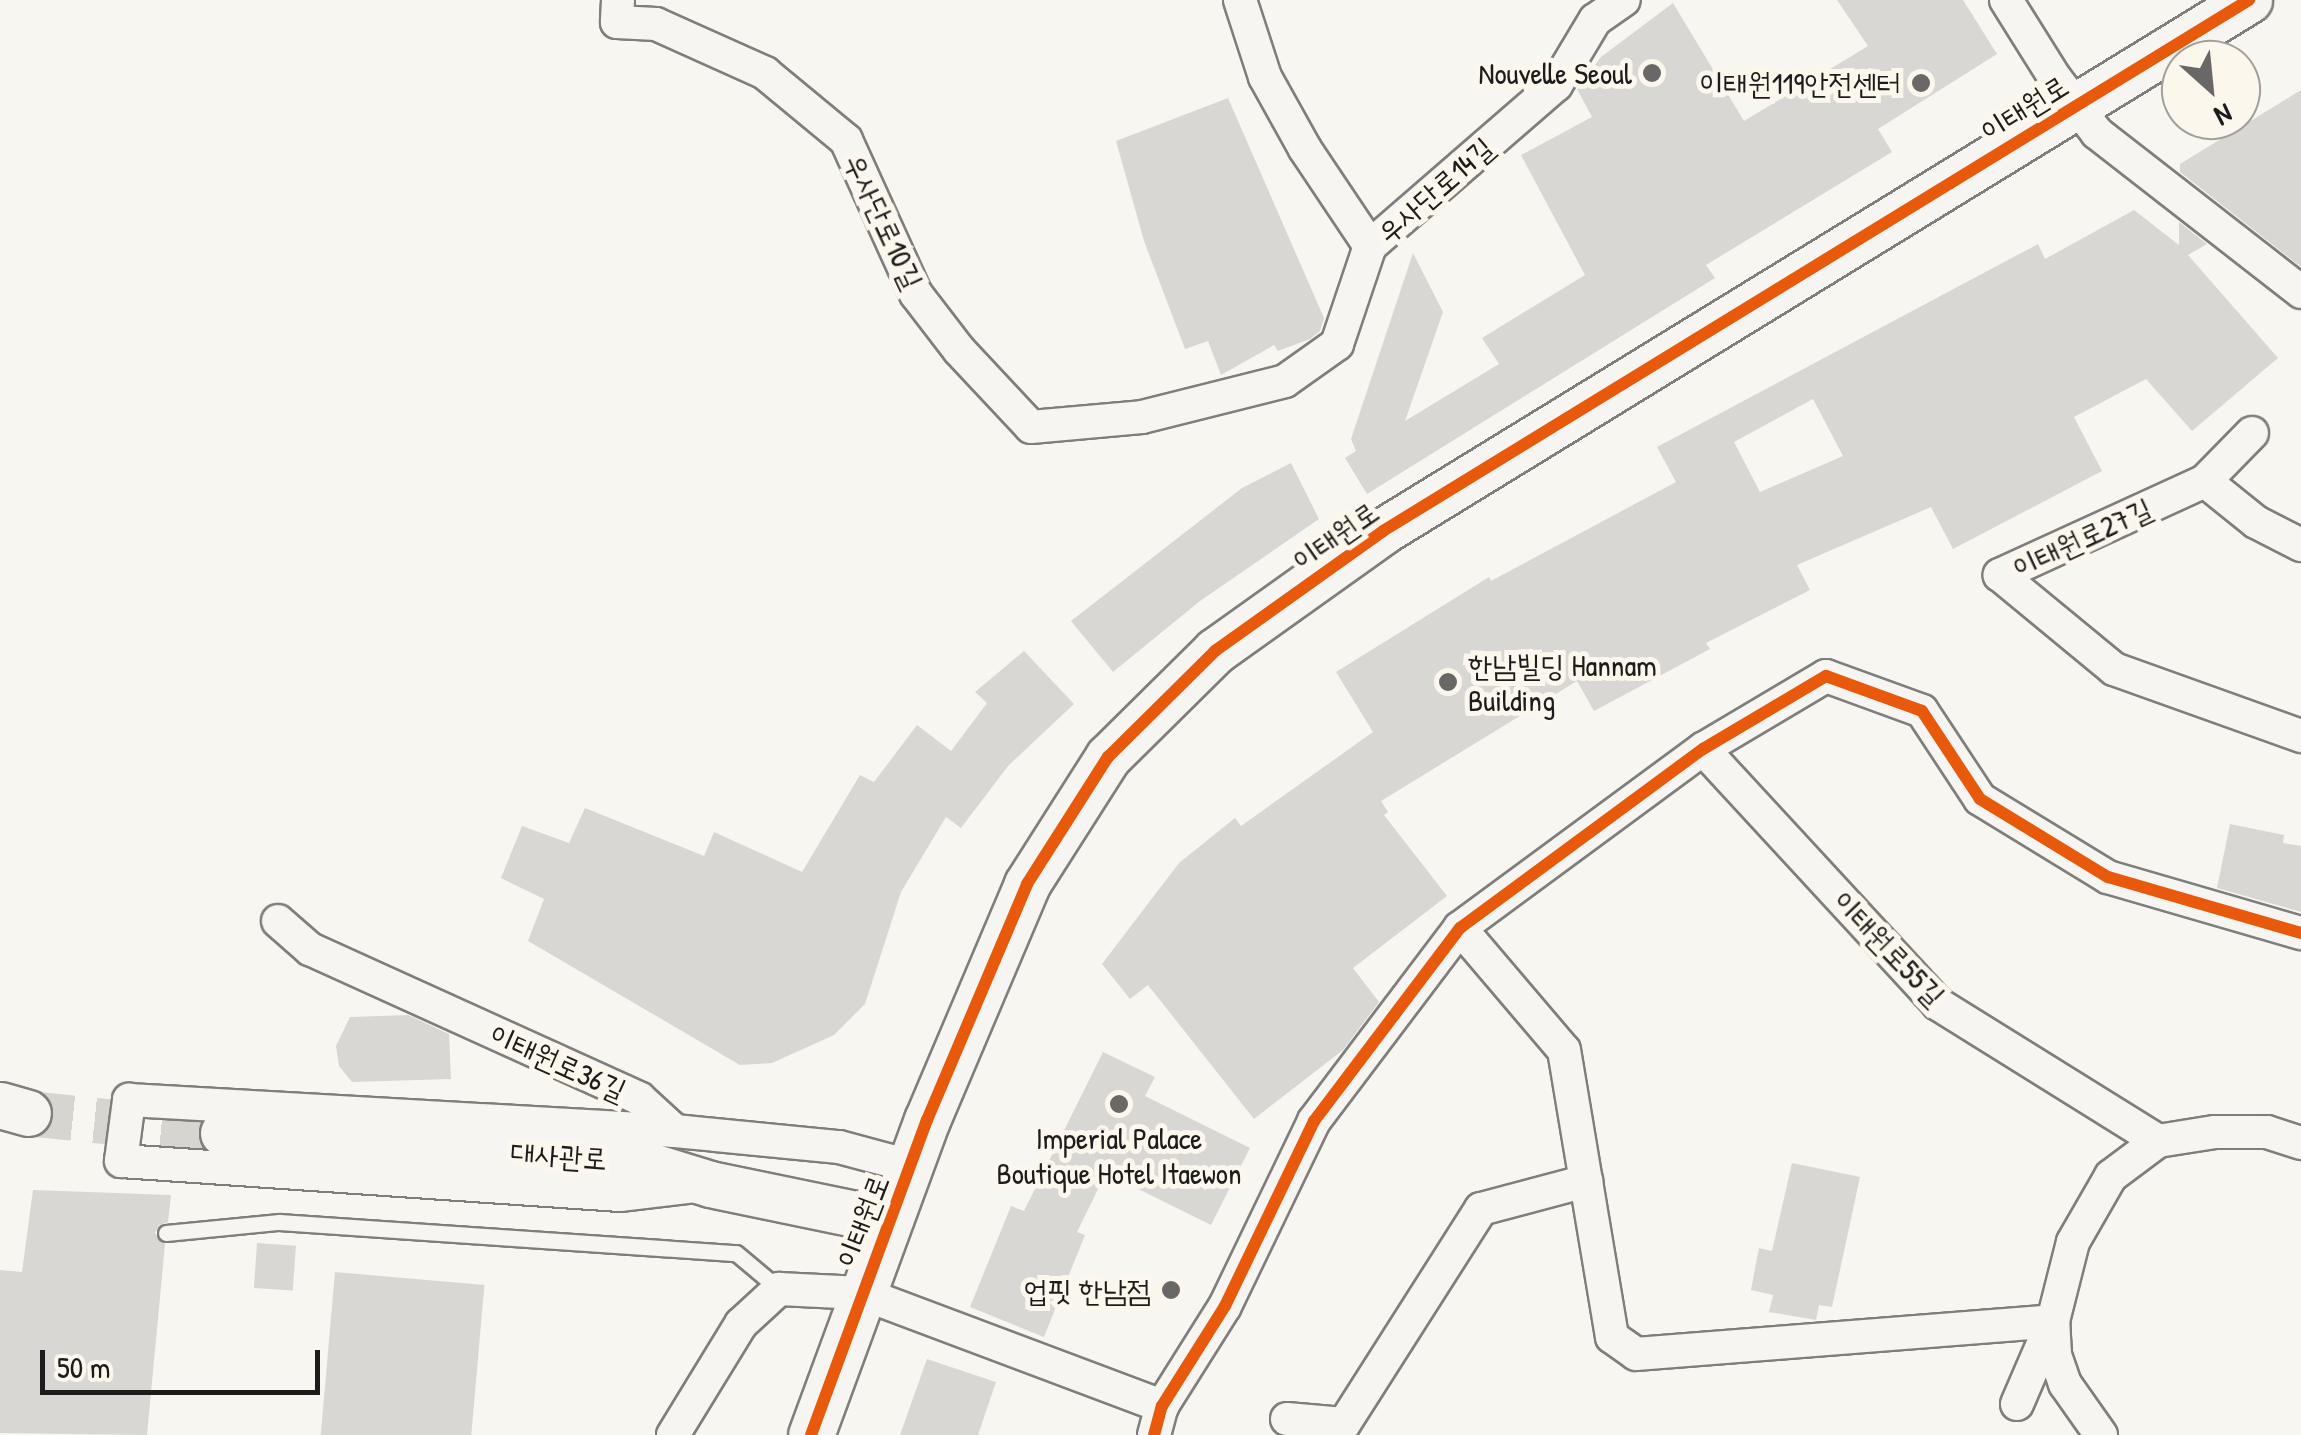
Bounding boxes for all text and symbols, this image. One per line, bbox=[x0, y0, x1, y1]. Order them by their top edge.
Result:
north arrow bbox=[2161, 40, 2261, 140]
place label: Nouvelle Seoul bbox=[1478, 55, 1632, 91]
marker: Nouvelle Seoul bbox=[1641, 62, 1663, 84]
place label: 이태원119안전센터 bbox=[1699, 65, 1901, 101]
street label: 이태원로 bbox=[1974, 67, 2074, 149]
marker: 이태원119안전센터 bbox=[1910, 72, 1932, 94]
text: N bbox=[2208, 95, 2239, 135]
street label: 우사단로14길 bbox=[1369, 130, 1501, 250]
street label: 우사단로10길 bbox=[837, 148, 931, 294]
street label: 이태원로27길 bbox=[2007, 490, 2157, 586]
street label: 이태원로 bbox=[1285, 494, 1385, 578]
place label: 한남빌딩 Hannam Building bbox=[1468, 647, 1657, 718]
marker: 한남빌딩 Hannam Building bbox=[1437, 671, 1459, 693]
street label: 이태원로55길 bbox=[1825, 883, 1953, 1013]
street label: 이태원로36길 bbox=[484, 1016, 632, 1108]
marker: Imperial Palace Boutique Hotel Itaewon bbox=[1108, 1093, 1130, 1115]
place label: Imperial Palace Boutique Hotel Itaewon bbox=[997, 1120, 1241, 1190]
street label: 대사관로 bbox=[510, 1134, 608, 1176]
street label: 이태원로 bbox=[828, 1169, 896, 1273]
place label: 업핏 한남점 bbox=[1023, 1272, 1151, 1308]
marker: 업핏 한남점 bbox=[1160, 1279, 1182, 1301]
scale bar bbox=[45, 1330, 325, 1392]
text: 50 m bbox=[57, 1347, 110, 1387]

